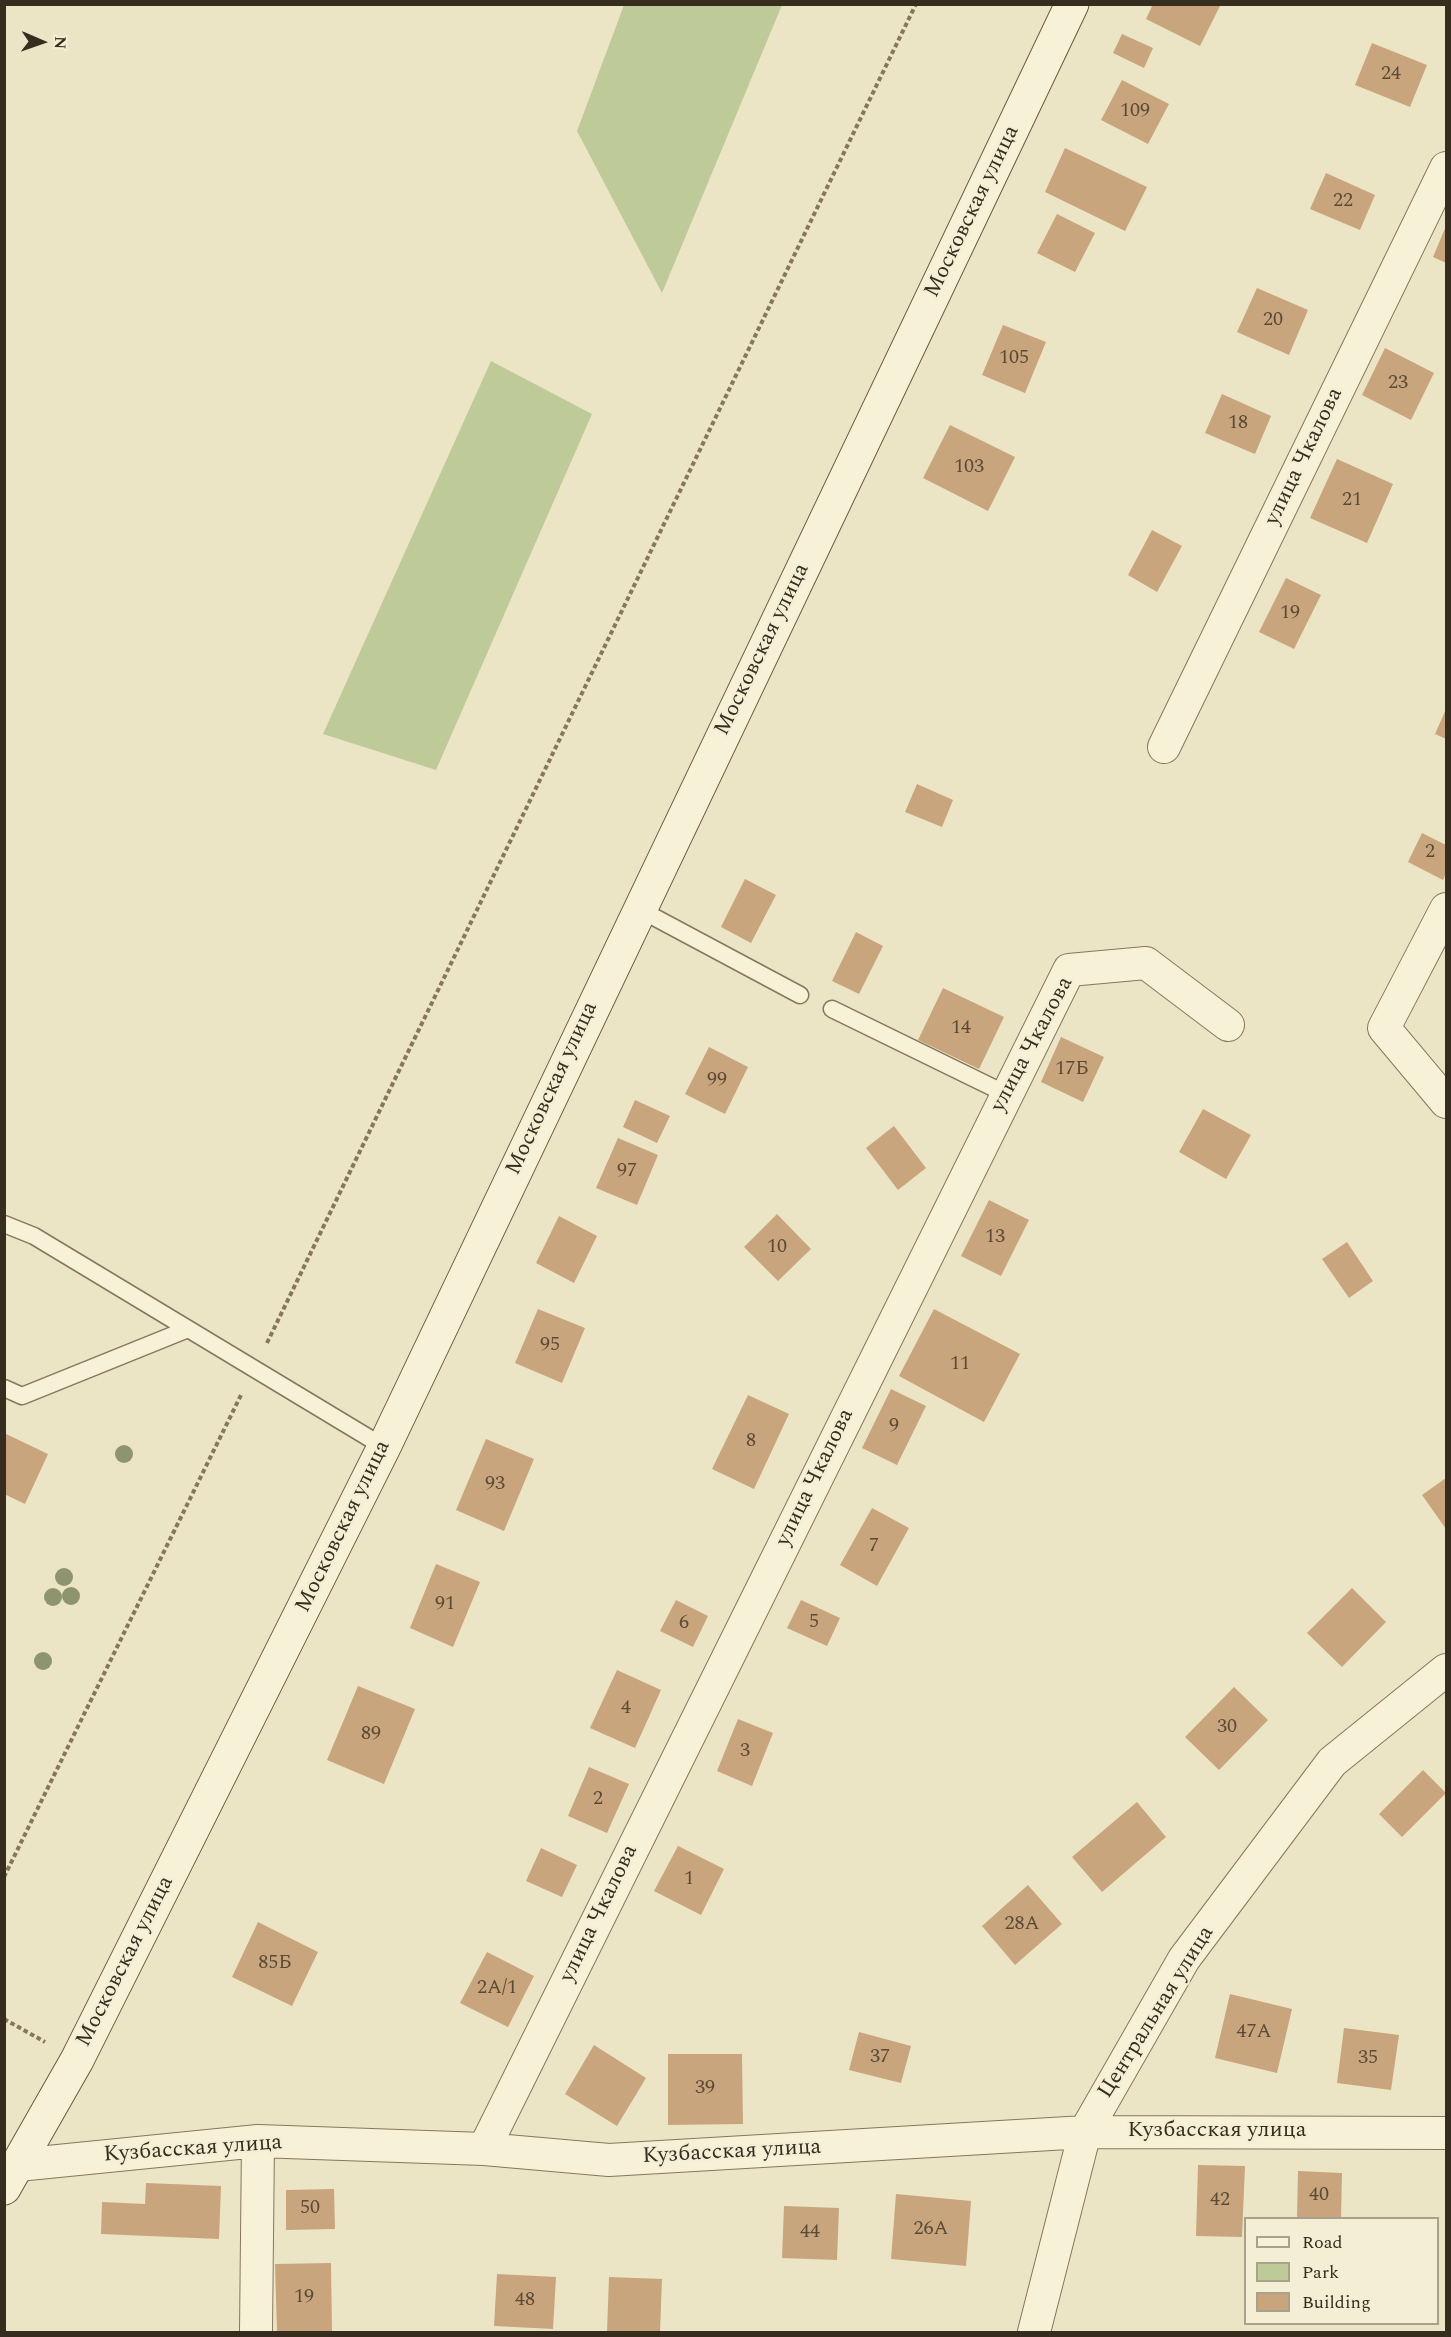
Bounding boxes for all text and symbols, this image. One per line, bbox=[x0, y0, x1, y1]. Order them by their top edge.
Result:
north arrow bbox=[12, 12, 72, 72]
text: N bbox=[48, 36, 72, 50]
house number: 24 bbox=[1381, 63, 1401, 87]
house number: 109 bbox=[1120, 100, 1150, 124]
street label: Московская улица bbox=[920, 122, 1026, 302]
house number: 22 bbox=[1333, 190, 1353, 214]
house number: 20 bbox=[1263, 309, 1283, 333]
house number: 105 bbox=[999, 347, 1029, 371]
house number: 23 bbox=[1388, 372, 1408, 396]
street label: улица Чкалова bbox=[1260, 384, 1350, 530]
house number: 18 bbox=[1228, 412, 1248, 436]
house number: 103 bbox=[954, 456, 984, 480]
house number: 21 bbox=[1342, 489, 1362, 513]
street label: Московская улица bbox=[710, 560, 816, 740]
house number: 19 bbox=[1280, 602, 1300, 626]
house number: 2 bbox=[1425, 841, 1435, 865]
street label: улица Чкалова bbox=[986, 973, 1080, 1117]
street label: Московская улица bbox=[501, 998, 605, 1180]
house number: 14 bbox=[951, 1017, 971, 1041]
house number: 17Б bbox=[1055, 1058, 1089, 1082]
house number: 99 bbox=[707, 1069, 727, 1093]
house number: 97 bbox=[617, 1160, 637, 1184]
house number: 13 bbox=[985, 1226, 1005, 1250]
house number: 10 bbox=[767, 1236, 787, 1260]
house number: 95 bbox=[540, 1334, 560, 1358]
house number: 11 bbox=[950, 1353, 970, 1377]
street label: улица Чкалова bbox=[771, 1405, 861, 1551]
house number: 9 bbox=[889, 1415, 899, 1439]
house number: 8 bbox=[746, 1430, 756, 1454]
street label: Московская улица bbox=[291, 1437, 397, 1617]
house number: 93 bbox=[485, 1473, 505, 1497]
house number: 7 bbox=[869, 1535, 879, 1559]
house number: 91 bbox=[435, 1593, 455, 1617]
house number: 5 bbox=[809, 1611, 819, 1635]
house number: 6 bbox=[679, 1612, 689, 1636]
house number: 4 bbox=[621, 1697, 631, 1721]
house number: 30 bbox=[1217, 1716, 1237, 1740]
house number: 89 bbox=[361, 1723, 381, 1747]
house number: 3 bbox=[740, 1740, 750, 1764]
house number: 2 bbox=[593, 1788, 603, 1812]
street label: улица Чкалова bbox=[555, 1841, 645, 1987]
house number: 1 bbox=[684, 1868, 694, 1892]
street label: Московская улица bbox=[72, 1872, 180, 2052]
house number: 28А bbox=[1005, 1913, 1039, 1937]
street label: Центральная улица bbox=[1093, 1922, 1221, 2104]
house number: 85Б bbox=[258, 1952, 292, 1976]
house number: 2А/1 bbox=[477, 1977, 517, 2001]
house number: 47А bbox=[1237, 2021, 1271, 2045]
house number: 37 bbox=[870, 2046, 890, 2070]
house number: 35 bbox=[1358, 2047, 1378, 2071]
house number: 39 bbox=[695, 2077, 715, 2101]
street label: Кузбасская улица bbox=[1128, 2119, 1306, 2145]
street label: Кузбасская улица bbox=[103, 2131, 283, 2169]
street label: Кузбасская улица bbox=[642, 2135, 822, 2171]
house number: 40 bbox=[1309, 2184, 1329, 2208]
house number: 42 bbox=[1210, 2189, 1230, 2213]
house number: 50 bbox=[300, 2197, 320, 2221]
legend bbox=[1244, 2217, 1439, 2325]
house number: 26А bbox=[914, 2218, 948, 2242]
house number: 44 bbox=[800, 2221, 820, 2245]
text: Road bbox=[1302, 2229, 1343, 2256]
text: Park bbox=[1302, 2259, 1339, 2286]
house number: 19 bbox=[294, 2286, 314, 2310]
house number: 48 bbox=[515, 2289, 535, 2313]
text: Building bbox=[1302, 2289, 1371, 2316]

